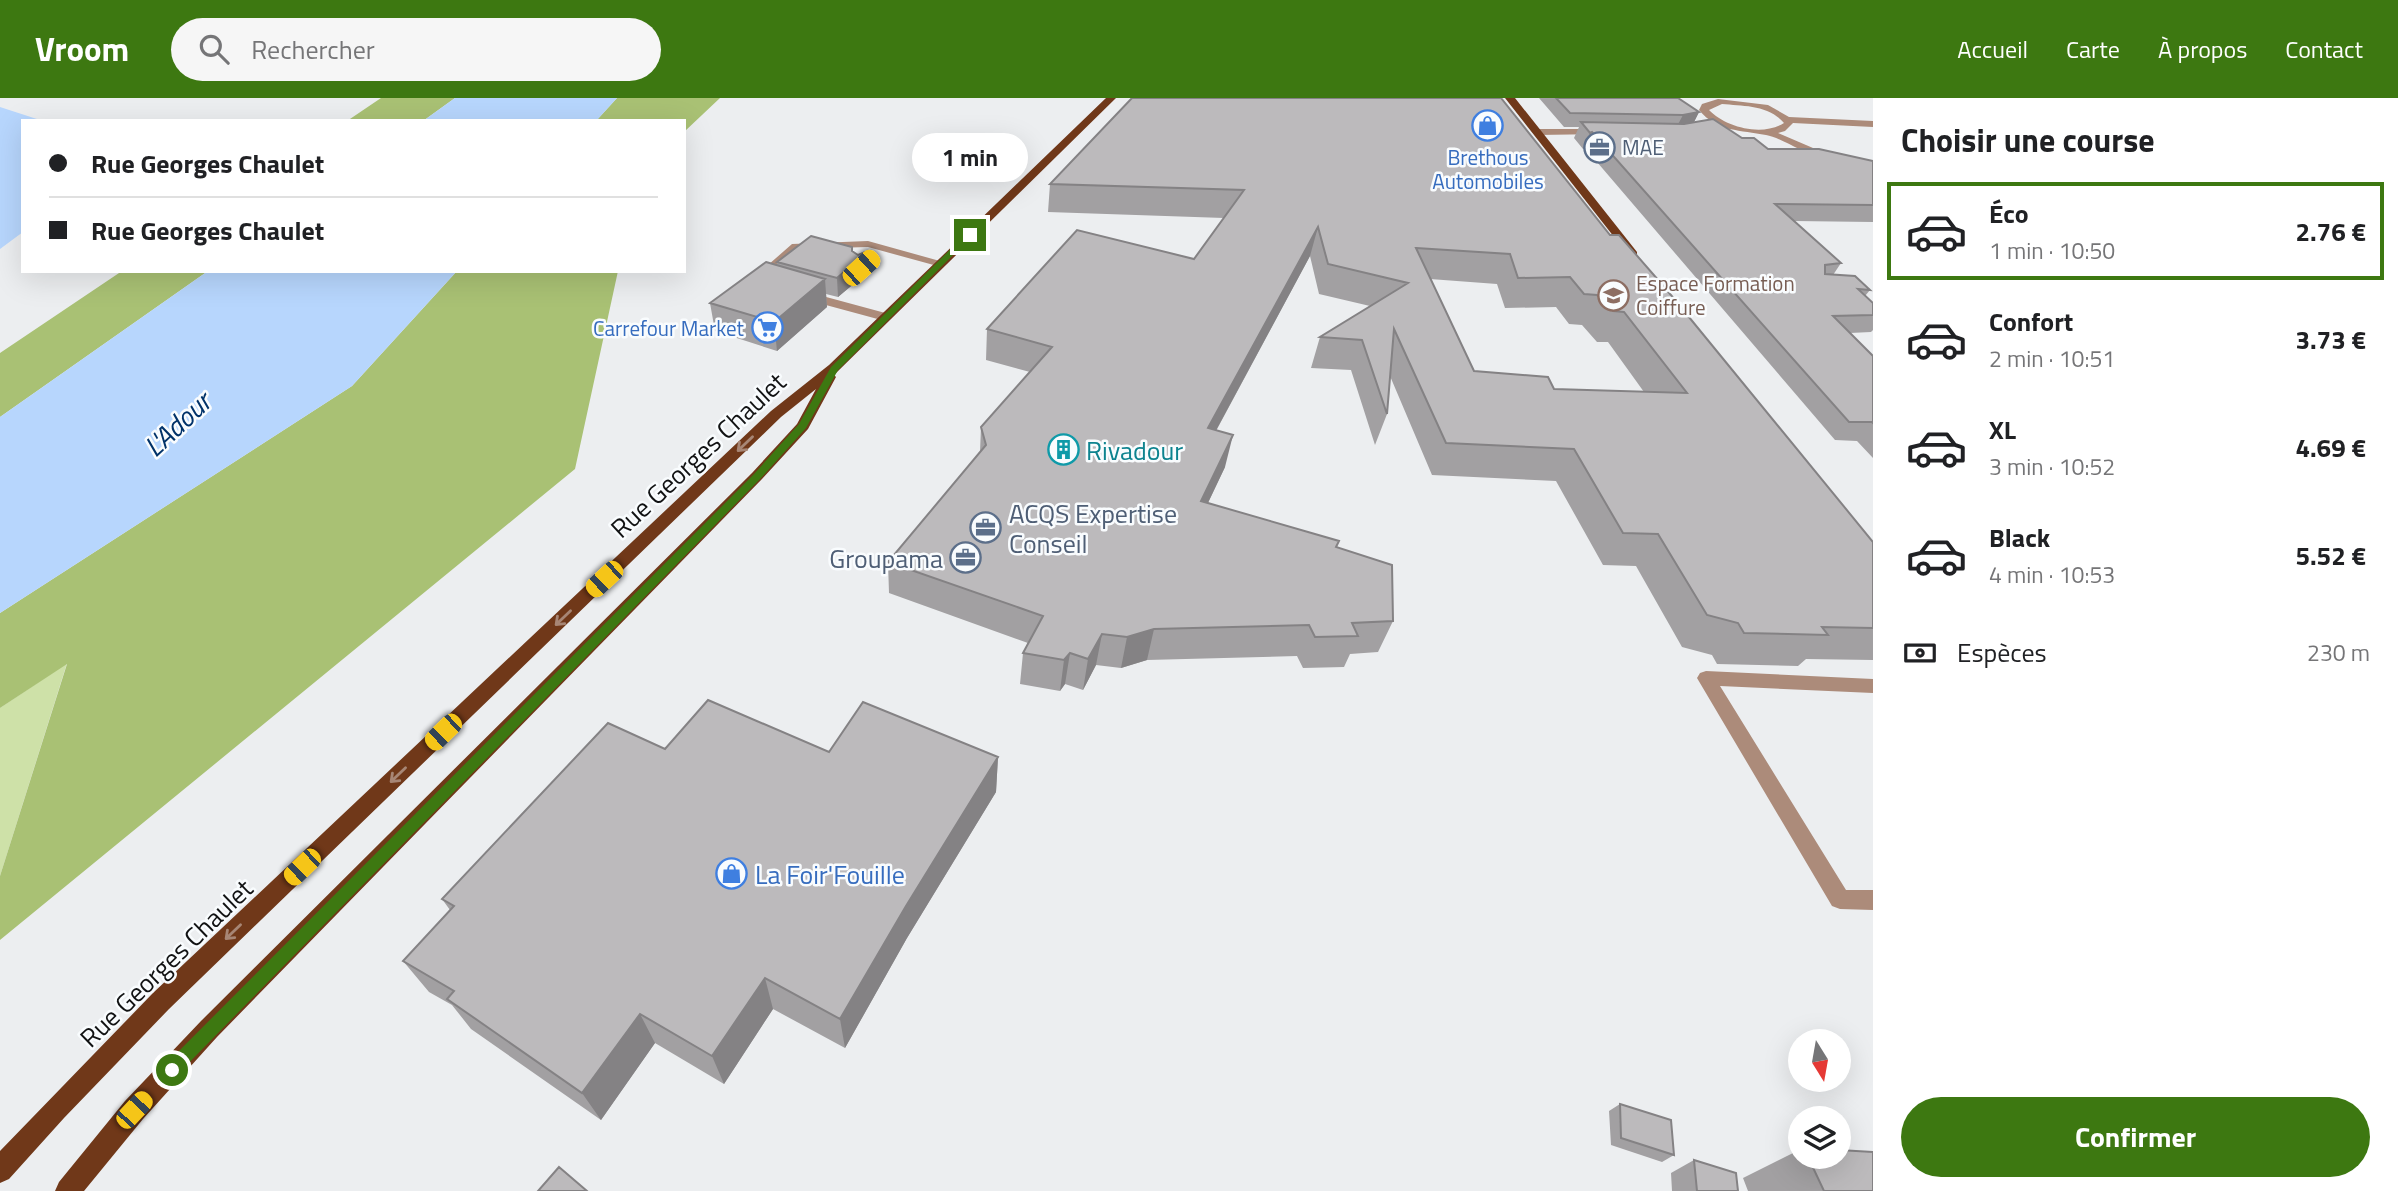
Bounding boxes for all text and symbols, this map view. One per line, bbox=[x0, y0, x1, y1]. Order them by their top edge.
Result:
search box bbox=[171, 18, 661, 81]
text: Vroom bbox=[35, 24, 129, 74]
icon: search bbox=[195, 30, 233, 68]
text: Rechercher bbox=[251, 30, 375, 69]
text: Accueil bbox=[1957, 31, 2028, 67]
text: Carte bbox=[2066, 31, 2120, 67]
text: À propos bbox=[2158, 31, 2247, 67]
text: Contact bbox=[2285, 31, 2363, 67]
shop icon: Brethous Automobiles bbox=[1471, 108, 1505, 142]
text: Choisir une course bbox=[1901, 116, 2155, 164]
office icon: MAE bbox=[1582, 130, 1616, 164]
place label: MAE bbox=[1622, 131, 1664, 163]
callout: 1 min bbox=[912, 134, 1028, 183]
text: 1 min bbox=[942, 140, 998, 175]
place label: Brethous Automobiles bbox=[1432, 141, 1544, 197]
text: Rue Georges Chaulet bbox=[91, 144, 324, 183]
text: Éco bbox=[1989, 194, 2029, 233]
icon: car bbox=[1905, 200, 1968, 263]
text: Rue Georges Chaulet bbox=[91, 211, 324, 250]
text: 2.76 € bbox=[2295, 212, 2366, 251]
route end bbox=[954, 219, 986, 251]
text: 1 min · 10:50 bbox=[1989, 233, 2115, 268]
car bbox=[839, 246, 884, 290]
place label: Espace Formation Coiffure bbox=[1636, 267, 1795, 323]
school or university icon: Espace Formation Coiffure bbox=[1596, 278, 1630, 312]
text: Confort bbox=[1989, 302, 2073, 341]
icon: car bbox=[1905, 308, 1968, 371]
supermarket icon: Carrefour Market bbox=[750, 311, 784, 345]
place label: Carrefour Market bbox=[593, 312, 745, 344]
text: 3.73 € bbox=[2295, 320, 2366, 359]
text: 2 min · 10:51 bbox=[1989, 341, 2115, 376]
street label: Rue Georges Chaulet bbox=[601, 363, 795, 547]
water label: L'Adour bbox=[133, 379, 223, 467]
text: XL bbox=[1989, 410, 2016, 449]
icon: car bbox=[1905, 416, 1968, 479]
text: 4.69 € bbox=[2295, 428, 2366, 467]
place label: Rivadour bbox=[1086, 431, 1183, 470]
building icon: Rivadour bbox=[1046, 433, 1080, 467]
one-way arrow bbox=[737, 436, 754, 453]
text: 3 min · 10:52 bbox=[1989, 449, 2115, 484]
place label: ACQS Expertise Conseil bbox=[1009, 494, 1177, 563]
office icon: ACQS Expertise Conseil bbox=[969, 511, 1003, 545]
text: Black bbox=[1989, 518, 2050, 557]
icon: car bbox=[1905, 524, 1968, 587]
text: 5.52 € bbox=[2295, 536, 2366, 575]
place label: Groupama bbox=[829, 539, 943, 578]
office icon: Groupama bbox=[949, 541, 983, 575]
car bbox=[582, 557, 627, 601]
text: 4 min · 10:53 bbox=[1989, 557, 2115, 592]
one-way arrow bbox=[555, 610, 572, 627]
text: Espèces bbox=[1957, 633, 2047, 672]
icon: cash bbox=[1901, 634, 1939, 672]
text: 230 m bbox=[2307, 635, 2370, 670]
car bbox=[421, 710, 466, 754]
one-way arrow bbox=[390, 767, 407, 784]
car bbox=[280, 845, 325, 889]
place label: La Foir'Fouille bbox=[755, 855, 905, 894]
shop icon: La Foir'Fouille bbox=[715, 857, 749, 891]
street label: Rue Georges Chaulet bbox=[71, 870, 261, 1056]
one-way arrow bbox=[225, 924, 242, 941]
north arrow bbox=[1788, 1029, 1852, 1092]
map controls bbox=[1788, 1029, 1851, 1169]
route start bbox=[156, 1054, 188, 1086]
car bbox=[112, 1087, 157, 1133]
button: Confirmer bbox=[1901, 1097, 2370, 1177]
button: layers bbox=[1788, 1106, 1851, 1169]

